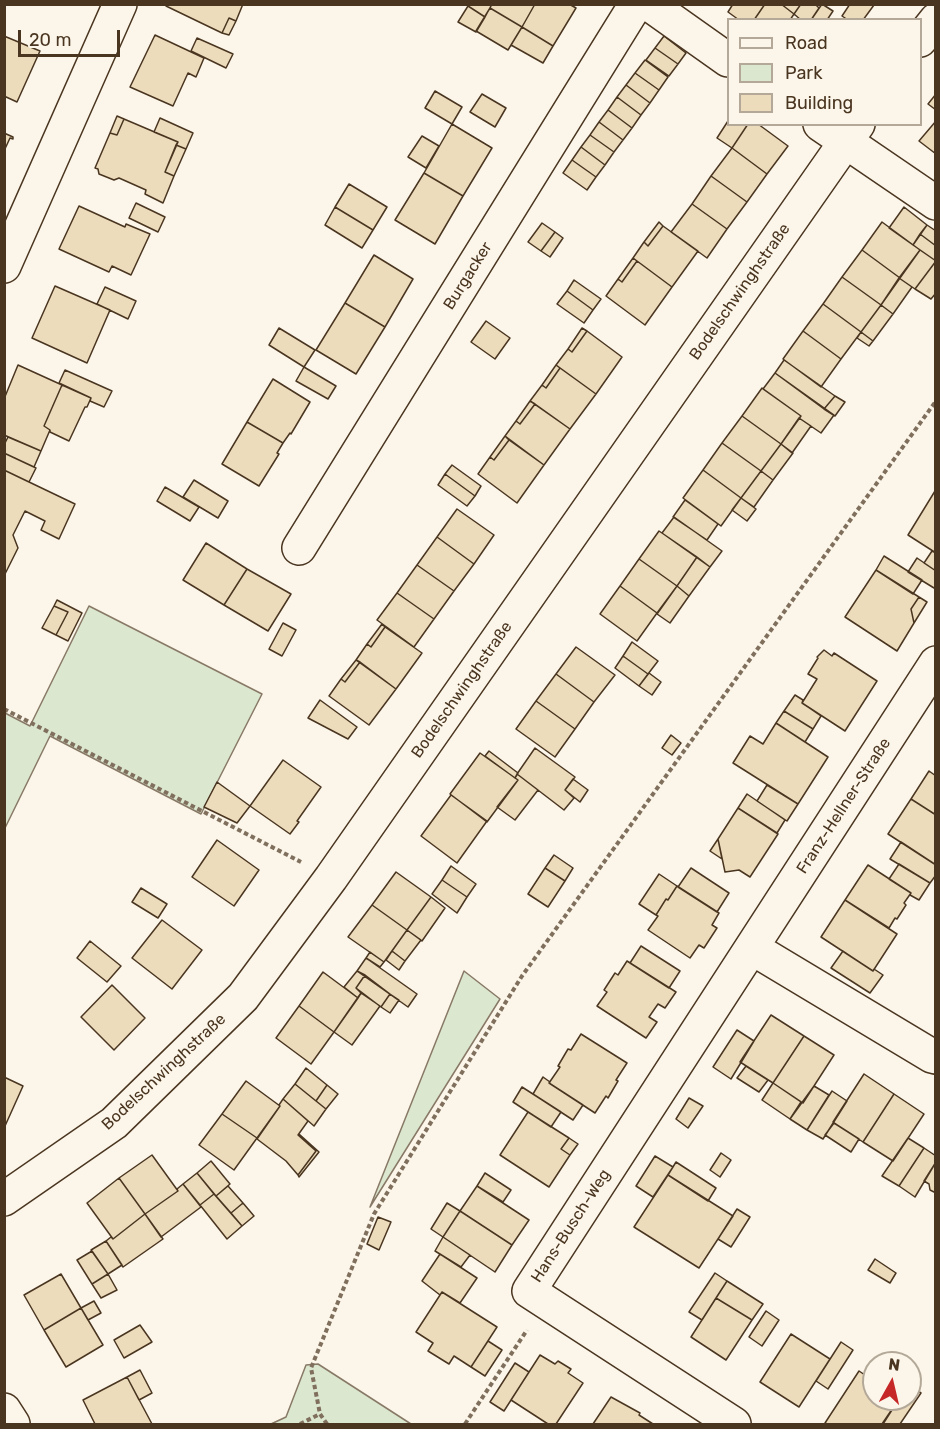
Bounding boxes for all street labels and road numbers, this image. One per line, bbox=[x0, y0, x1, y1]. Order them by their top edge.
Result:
street label: Bodelschwinghstraße bbox=[686, 220, 794, 364]
street label: Burgacker bbox=[440, 239, 496, 313]
street label: Bodelschwinghstraße bbox=[408, 618, 516, 762]
street label: Franz-Hellner-Straße bbox=[793, 734, 895, 878]
street label: Bodelschwinghstraße bbox=[98, 1010, 230, 1134]
street label: Hans-Busch-Weg bbox=[527, 1166, 615, 1286]

